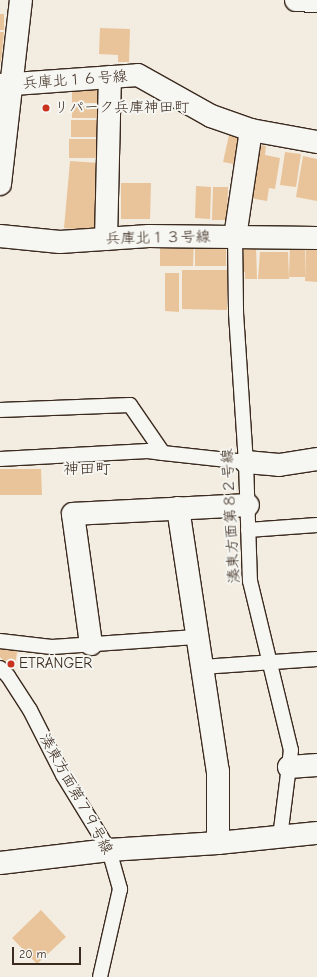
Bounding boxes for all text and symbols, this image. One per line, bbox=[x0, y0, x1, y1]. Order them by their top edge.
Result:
street label: 兵庫北１６号線 bbox=[22, 67, 128, 93]
place label: リパーク兵庫神田町 bbox=[54, 99, 189, 117]
marker: リパーク兵庫神田町 bbox=[41, 103, 51, 113]
street label: 兵庫北１３号線 bbox=[105, 228, 211, 248]
street label: 湊東方面第８２号線 bbox=[218, 448, 244, 584]
district label: 神田町 bbox=[63, 459, 111, 479]
place label: ETRANGER bbox=[19, 655, 92, 673]
marker: ETRANGER bbox=[6, 659, 16, 669]
street label: 湊東方面第７９号線 bbox=[35, 731, 117, 857]
scale bar bbox=[14, 939, 83, 965]
text: 20 m bbox=[19, 947, 47, 961]

